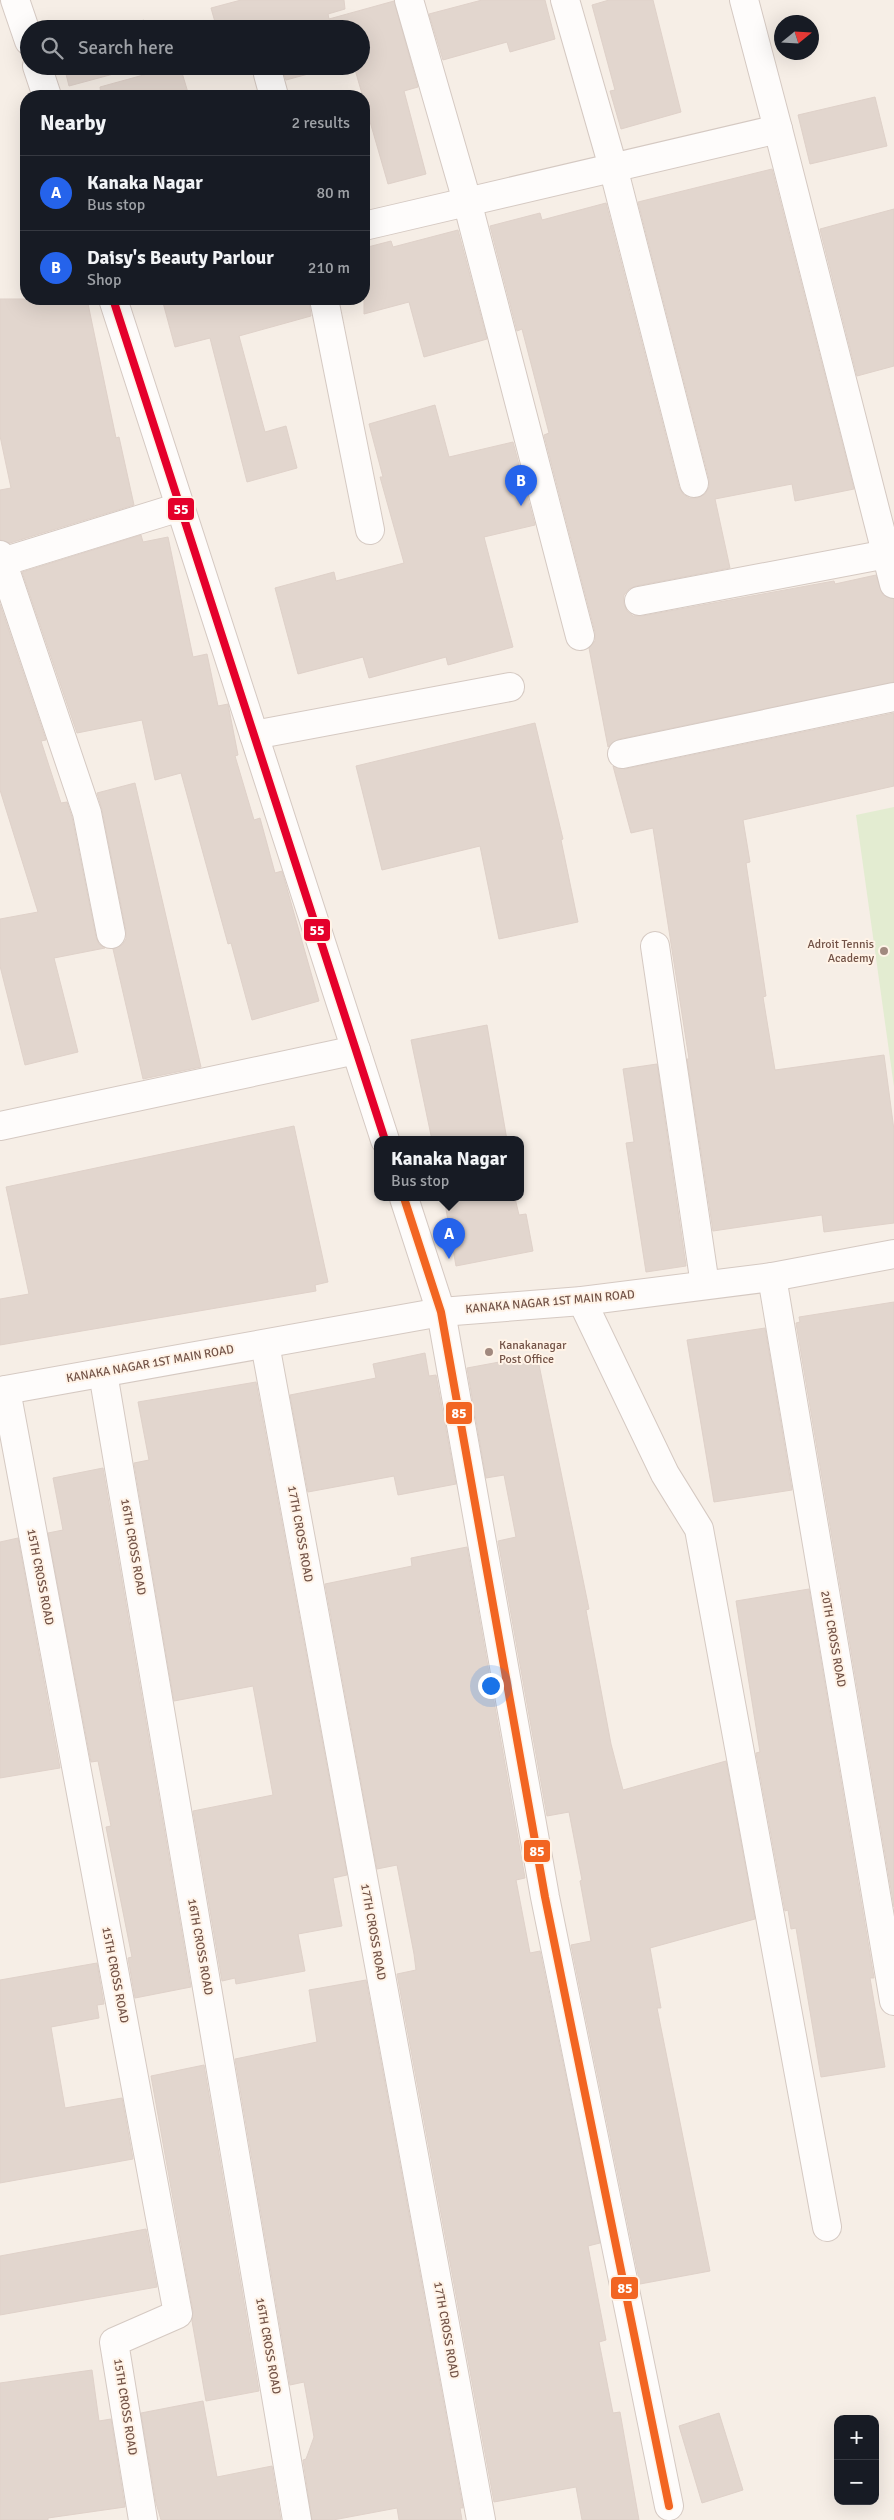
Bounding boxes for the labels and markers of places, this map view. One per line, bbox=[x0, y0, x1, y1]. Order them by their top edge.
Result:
pin: B bbox=[505, 465, 537, 506]
place label: Adroit Tennis Academy bbox=[807, 937, 874, 966]
marker: Adroit Tennis Academy bbox=[878, 945, 890, 957]
pin: A bbox=[433, 1218, 465, 1259]
place label: Kanakanagar Post Office bbox=[499, 1338, 567, 1367]
marker: Kanakanagar Post Office bbox=[483, 1346, 495, 1358]

